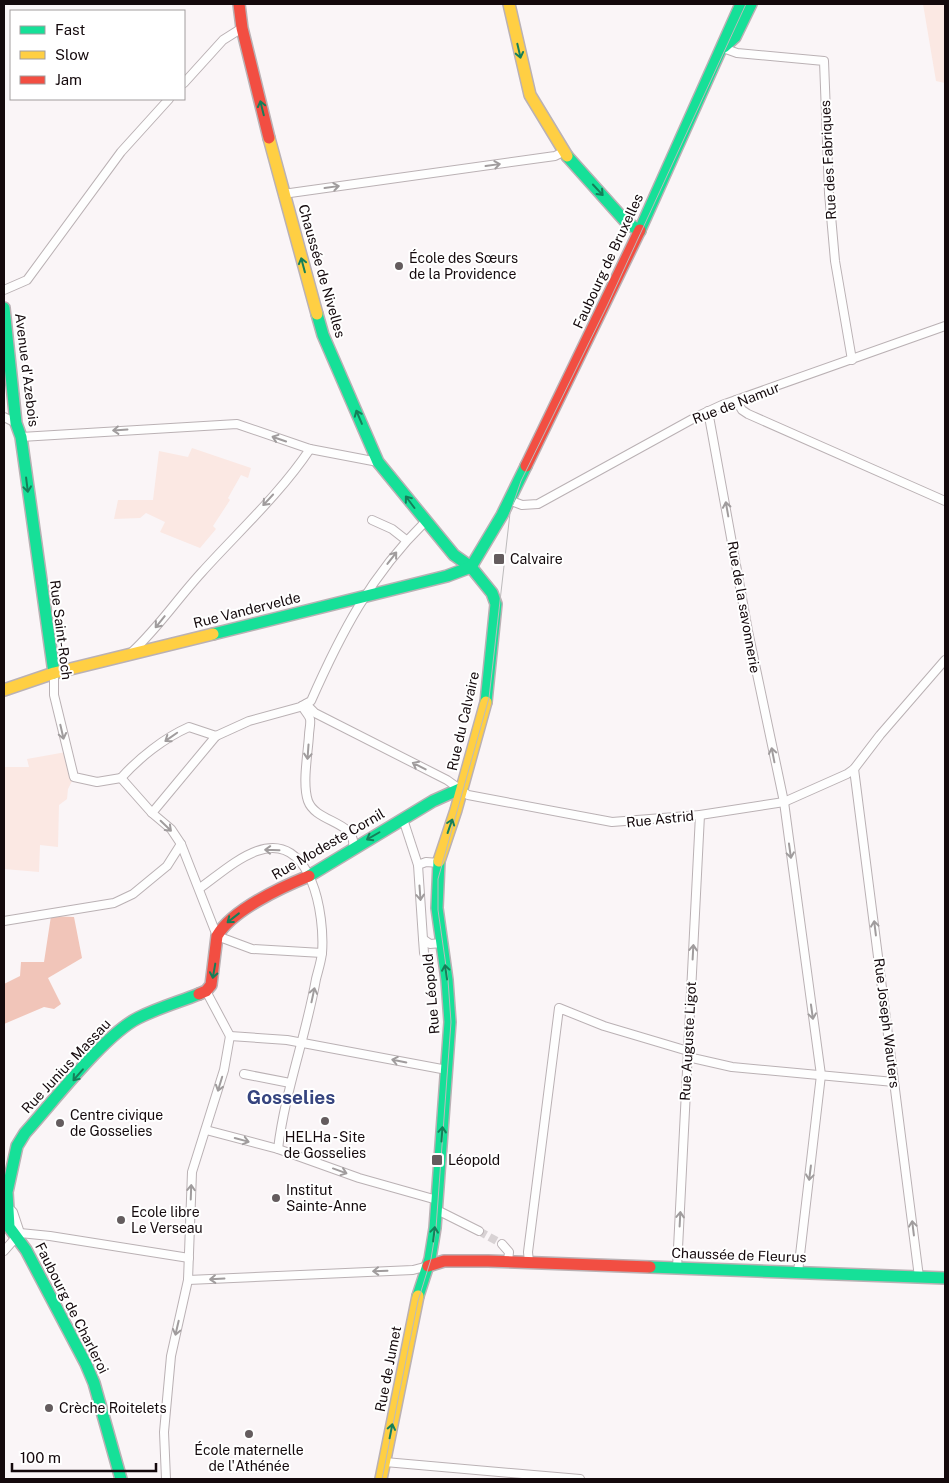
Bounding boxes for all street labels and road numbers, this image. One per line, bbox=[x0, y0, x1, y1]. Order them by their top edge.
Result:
street label: Rue des Fabriques bbox=[817, 100, 839, 220]
street label: Faubourg de Bruxelles bbox=[570, 191, 646, 331]
street label: Chaussée de Nivelles bbox=[295, 202, 349, 340]
street label: Avenue d'Azebois bbox=[12, 312, 42, 428]
street label: Rue de Namur bbox=[690, 379, 782, 427]
street label: Rue de la savonnerie bbox=[724, 540, 764, 674]
street label: Rue Saint-Roch bbox=[47, 579, 75, 681]
street label: Rue Vandervelde bbox=[192, 589, 302, 631]
street label: Rue du Calvaire bbox=[444, 670, 482, 772]
street label: Rue Modeste Cornil bbox=[269, 805, 387, 883]
street label: Rue Astrid bbox=[625, 807, 695, 831]
street label: Rue Léopold bbox=[420, 953, 442, 1035]
street label: Rue Joseph Wauters bbox=[871, 957, 903, 1089]
street label: Rue Auguste Ligot bbox=[677, 981, 699, 1101]
street label: Rue Junius Massau bbox=[18, 1016, 114, 1116]
street label: Faubourg de Charleroi bbox=[32, 1240, 112, 1376]
street label: Chaussée de Fleurus bbox=[671, 1245, 807, 1265]
street label: Rue de Jumet bbox=[372, 1325, 404, 1413]

